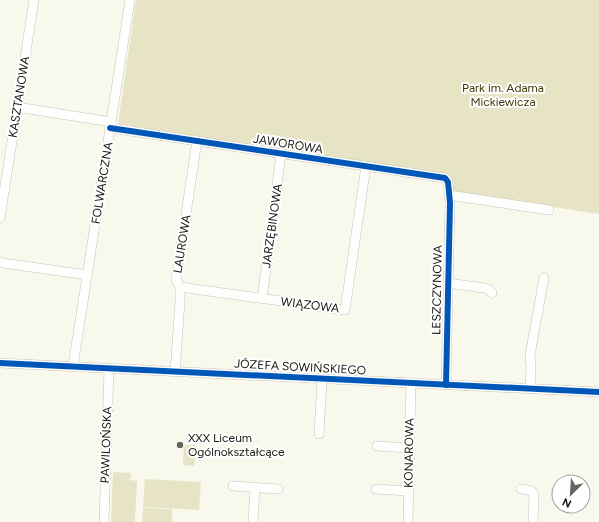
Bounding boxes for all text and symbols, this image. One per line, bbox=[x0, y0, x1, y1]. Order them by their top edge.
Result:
street label: KASZTANOWA bbox=[6, 55, 32, 139]
park label: Park im. Adama Mickiewicza bbox=[462, 81, 544, 109]
street label: JAWOROWA bbox=[252, 132, 324, 156]
street label: FOLWARCZNA bbox=[89, 141, 115, 225]
street label: JARZĘBINOWA bbox=[259, 183, 285, 269]
street label: LAUROWA bbox=[170, 214, 194, 274]
street label: LESZCZYNOWA bbox=[429, 245, 445, 335]
street label: WIĄZOWA bbox=[280, 294, 340, 316]
street label: JÓZEFA SOWIŃSKIEGO bbox=[234, 357, 366, 377]
street label: PAWILOŃSKA bbox=[98, 406, 114, 484]
street label: KONAROWA bbox=[401, 418, 417, 488]
place label: XXX Liceum Ogólnokształcące bbox=[188, 431, 285, 459]
marker: XXX Liceum Ogólnokształcące bbox=[175, 440, 185, 450]
north arrow bbox=[551, 474, 591, 514]
text: N bbox=[560, 495, 574, 510]

